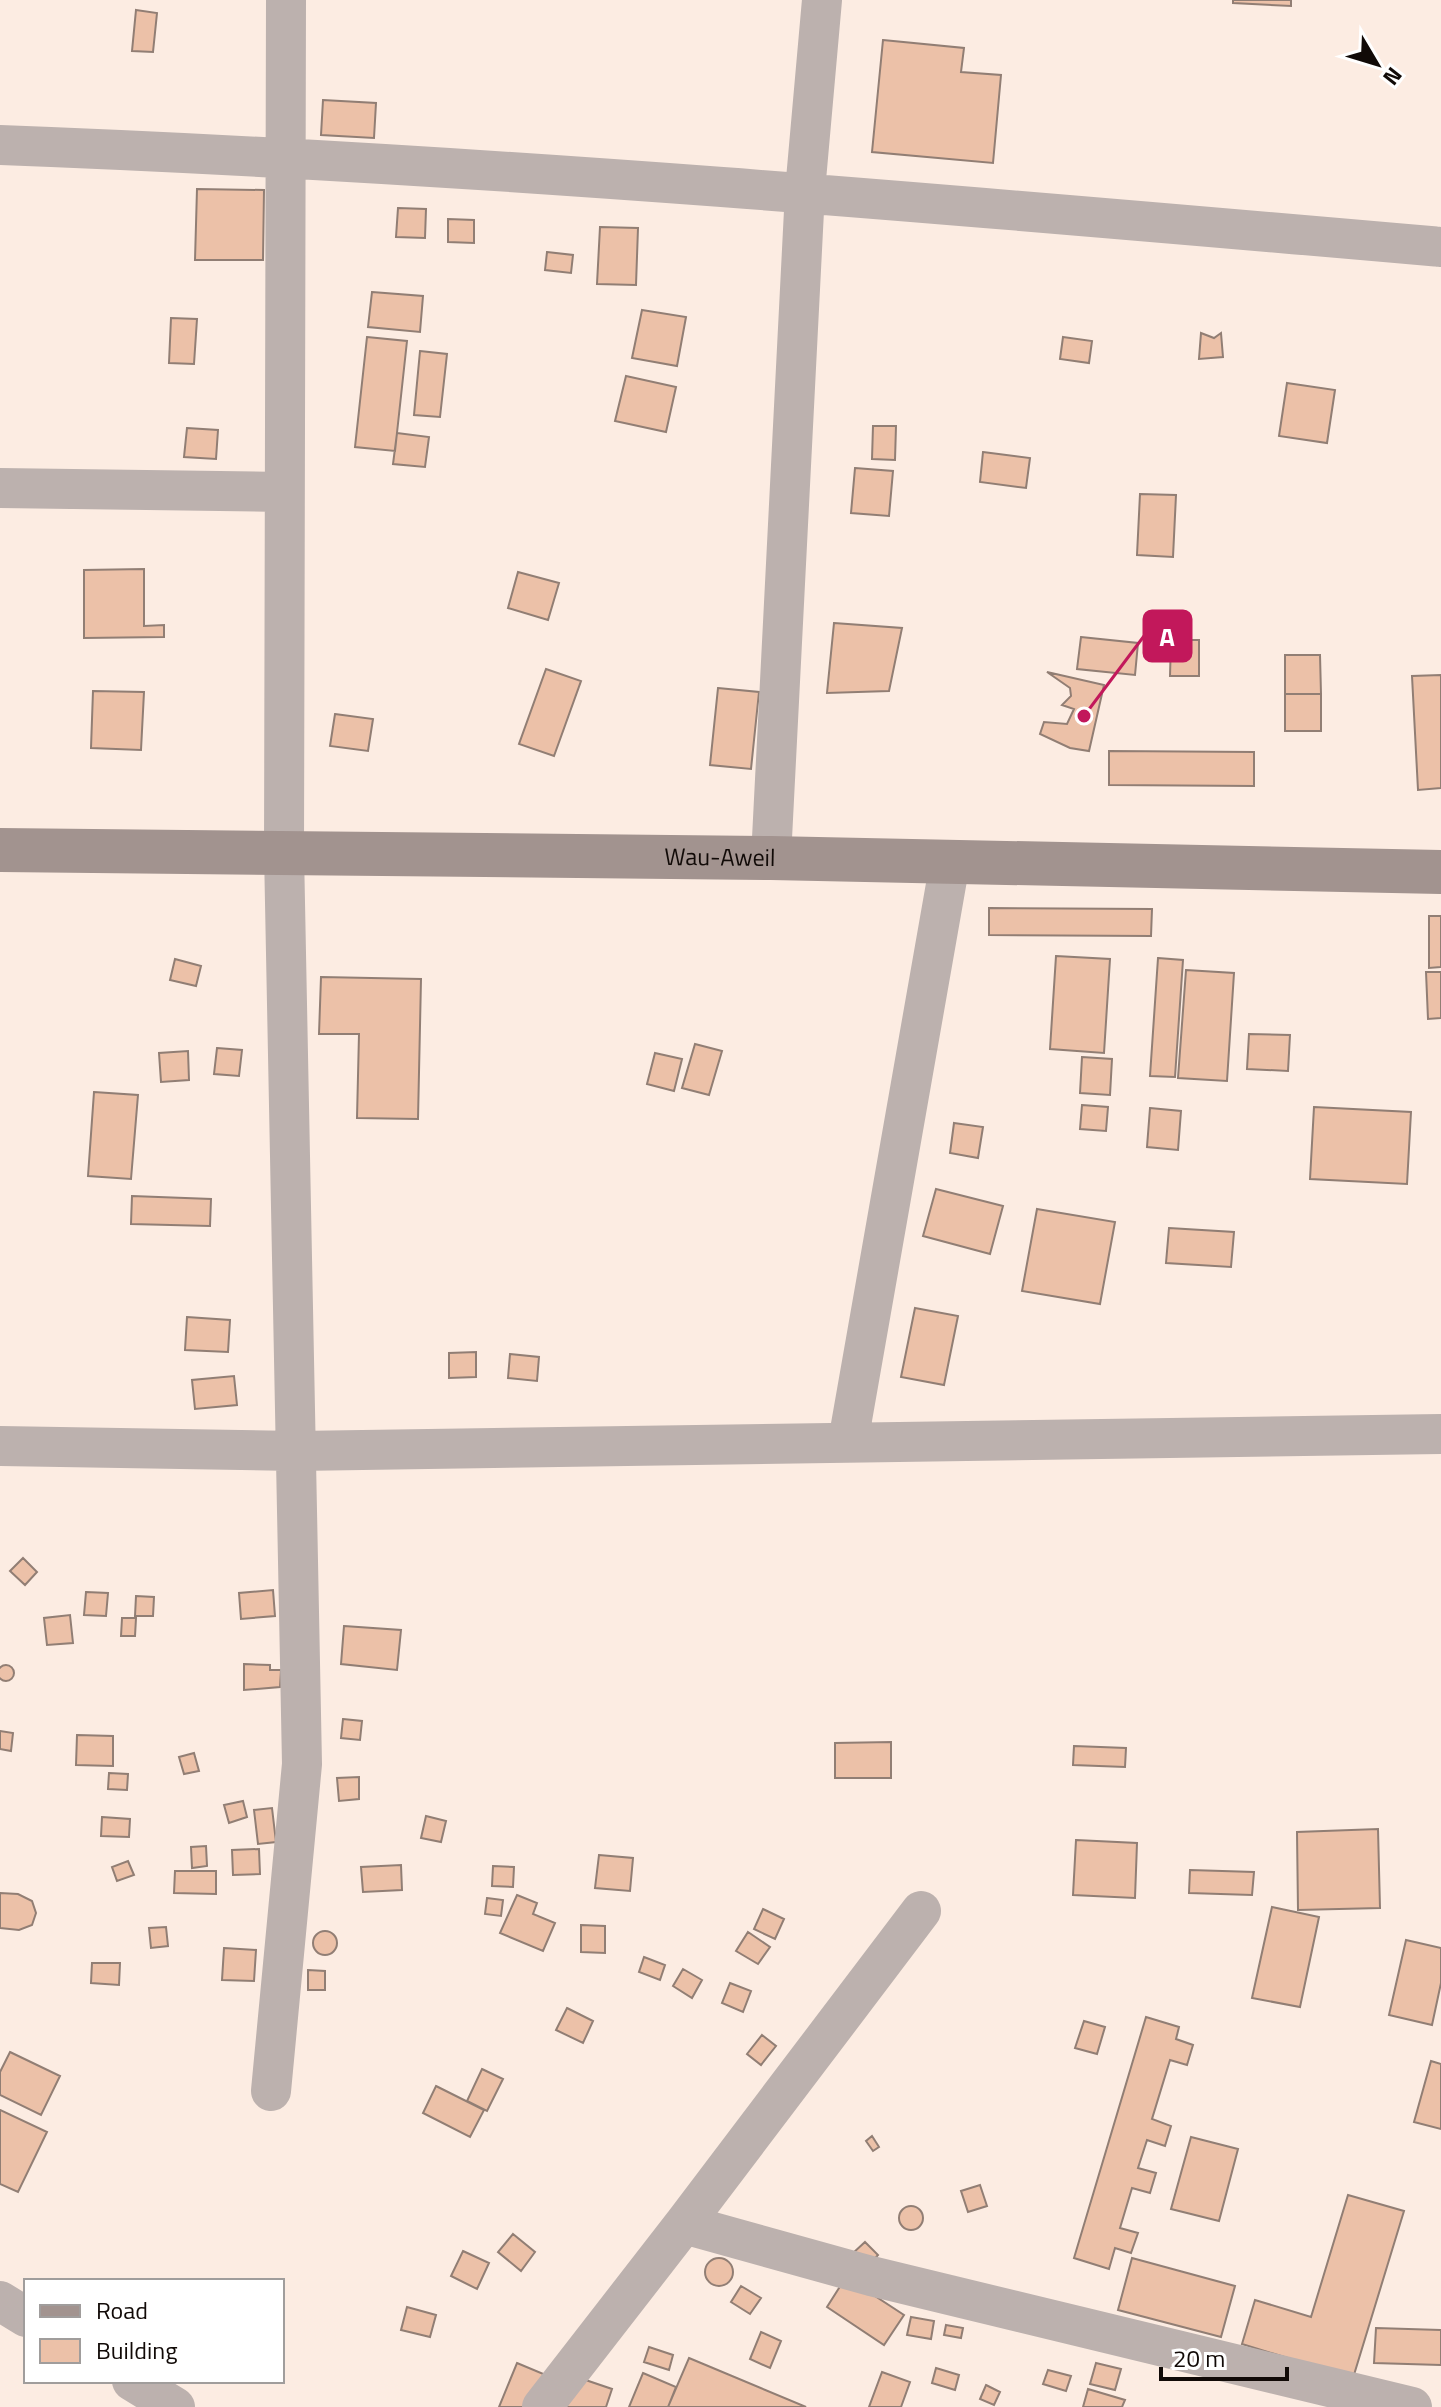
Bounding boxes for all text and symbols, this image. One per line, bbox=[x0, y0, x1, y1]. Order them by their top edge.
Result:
north arrow bbox=[1337, 24, 1417, 104]
text: N bbox=[1375, 60, 1411, 93]
callout: A bbox=[1144, 611, 1191, 661]
text: A bbox=[1159, 617, 1175, 656]
street label: Wau-Aweil bbox=[664, 838, 776, 875]
legend bbox=[24, 2279, 284, 2383]
text: Road bbox=[96, 2292, 148, 2328]
scale bar bbox=[1161, 2331, 1287, 2381]
text: Building bbox=[96, 2332, 178, 2368]
text: 20 m bbox=[1173, 2340, 1225, 2376]

